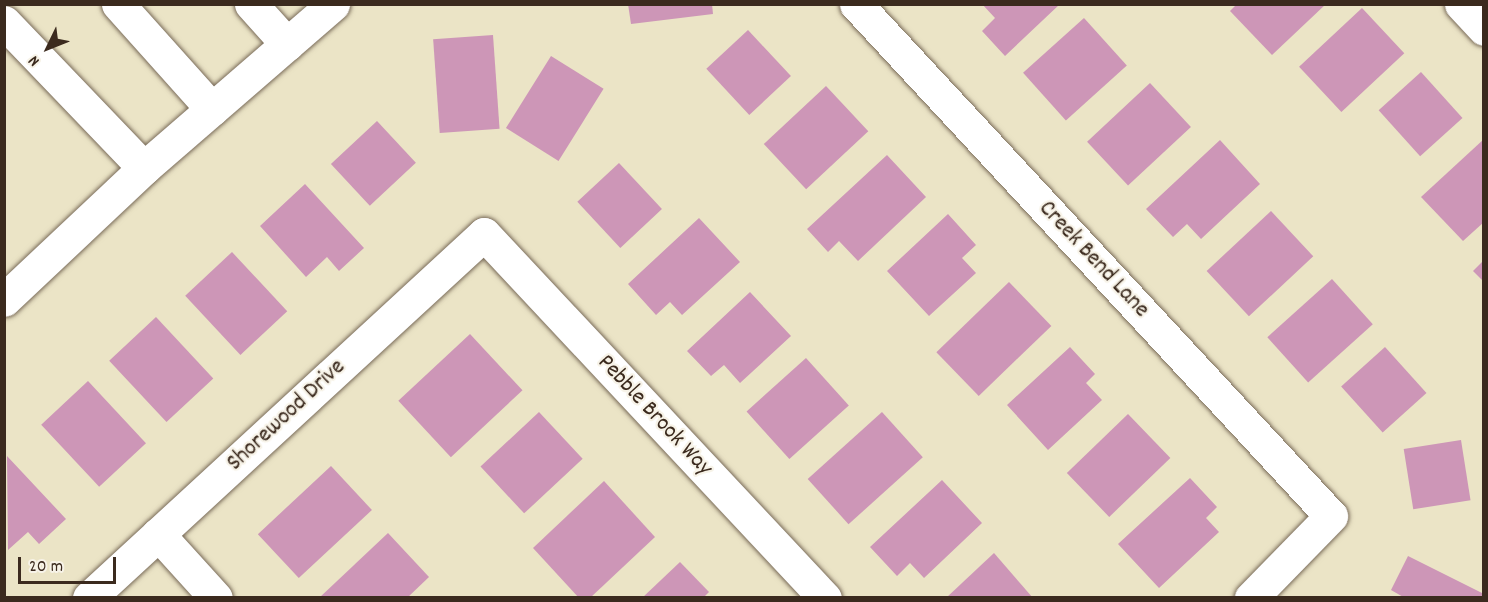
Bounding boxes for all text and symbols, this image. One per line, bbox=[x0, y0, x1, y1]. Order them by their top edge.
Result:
north arrow bbox=[18, 18, 78, 78]
text: N bbox=[23, 50, 46, 71]
street label: Creek Bend Lane bbox=[1031, 195, 1155, 325]
street label: Pebble Brook Way bbox=[590, 349, 718, 483]
street label: Shorewood Drive bbox=[222, 354, 352, 478]
scale bar bbox=[21, 545, 118, 583]
text: 20 m bbox=[29, 555, 63, 580]

